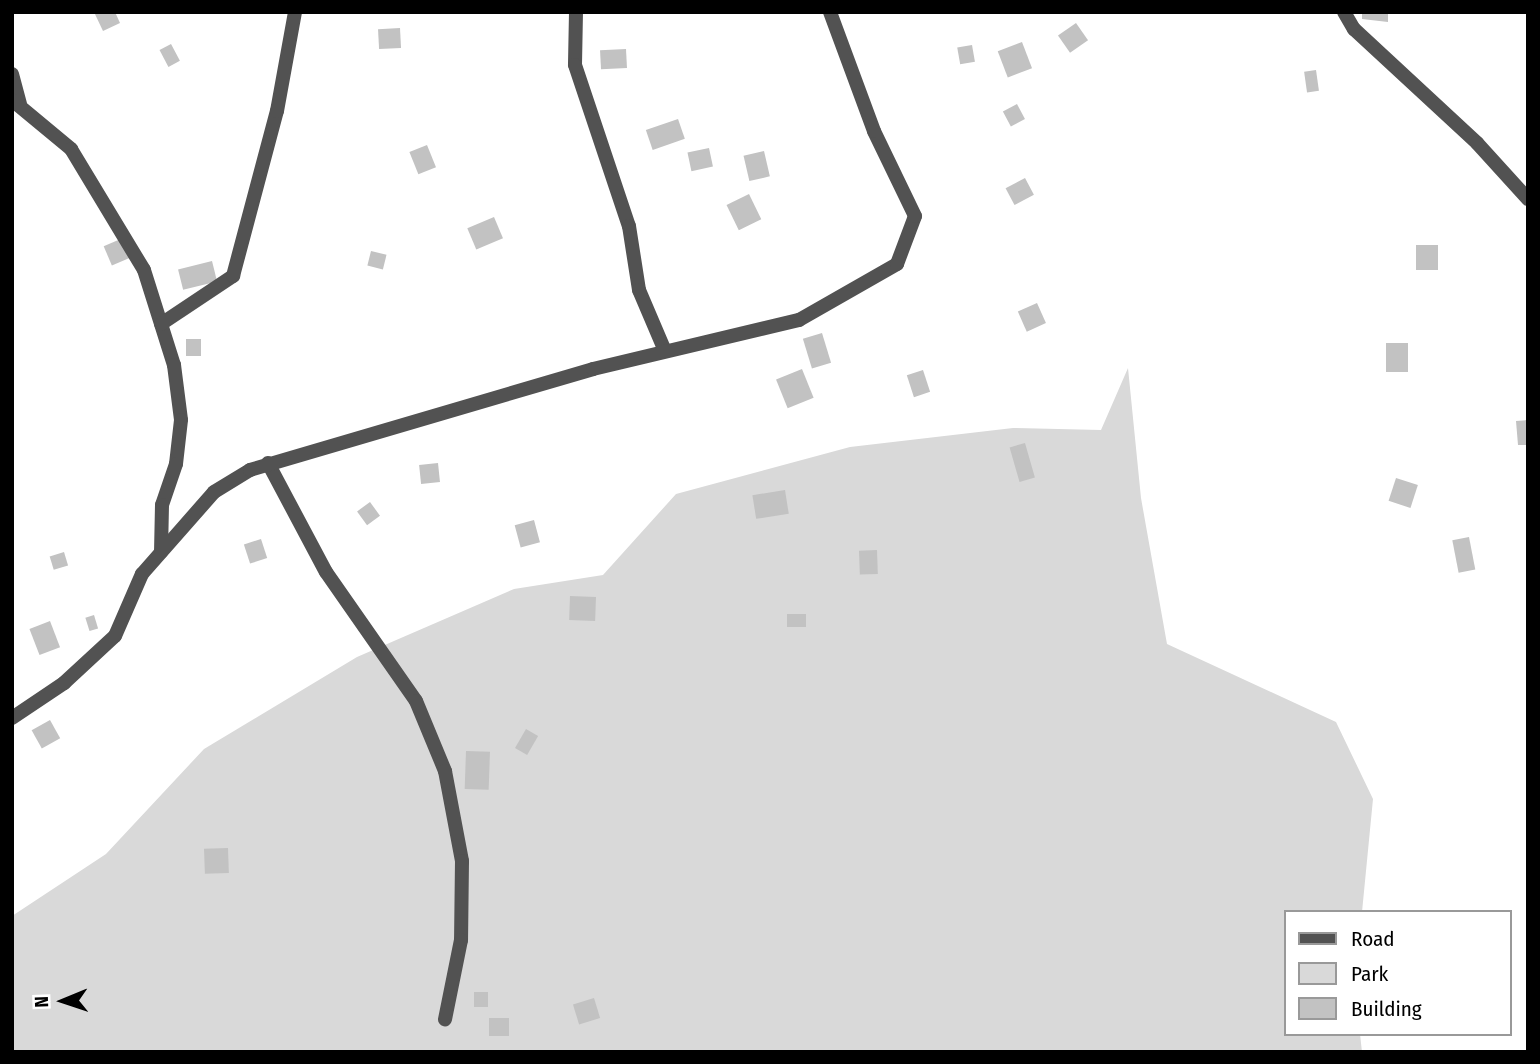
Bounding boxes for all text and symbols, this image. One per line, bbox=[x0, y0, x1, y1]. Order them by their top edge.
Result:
legend bbox=[1284, 910, 1512, 1036]
text: Road bbox=[1351, 926, 1395, 952]
text: Park bbox=[1351, 961, 1388, 987]
north arrow bbox=[28, 966, 98, 1036]
text: N bbox=[30, 996, 53, 1008]
text: Building bbox=[1351, 996, 1422, 1022]

